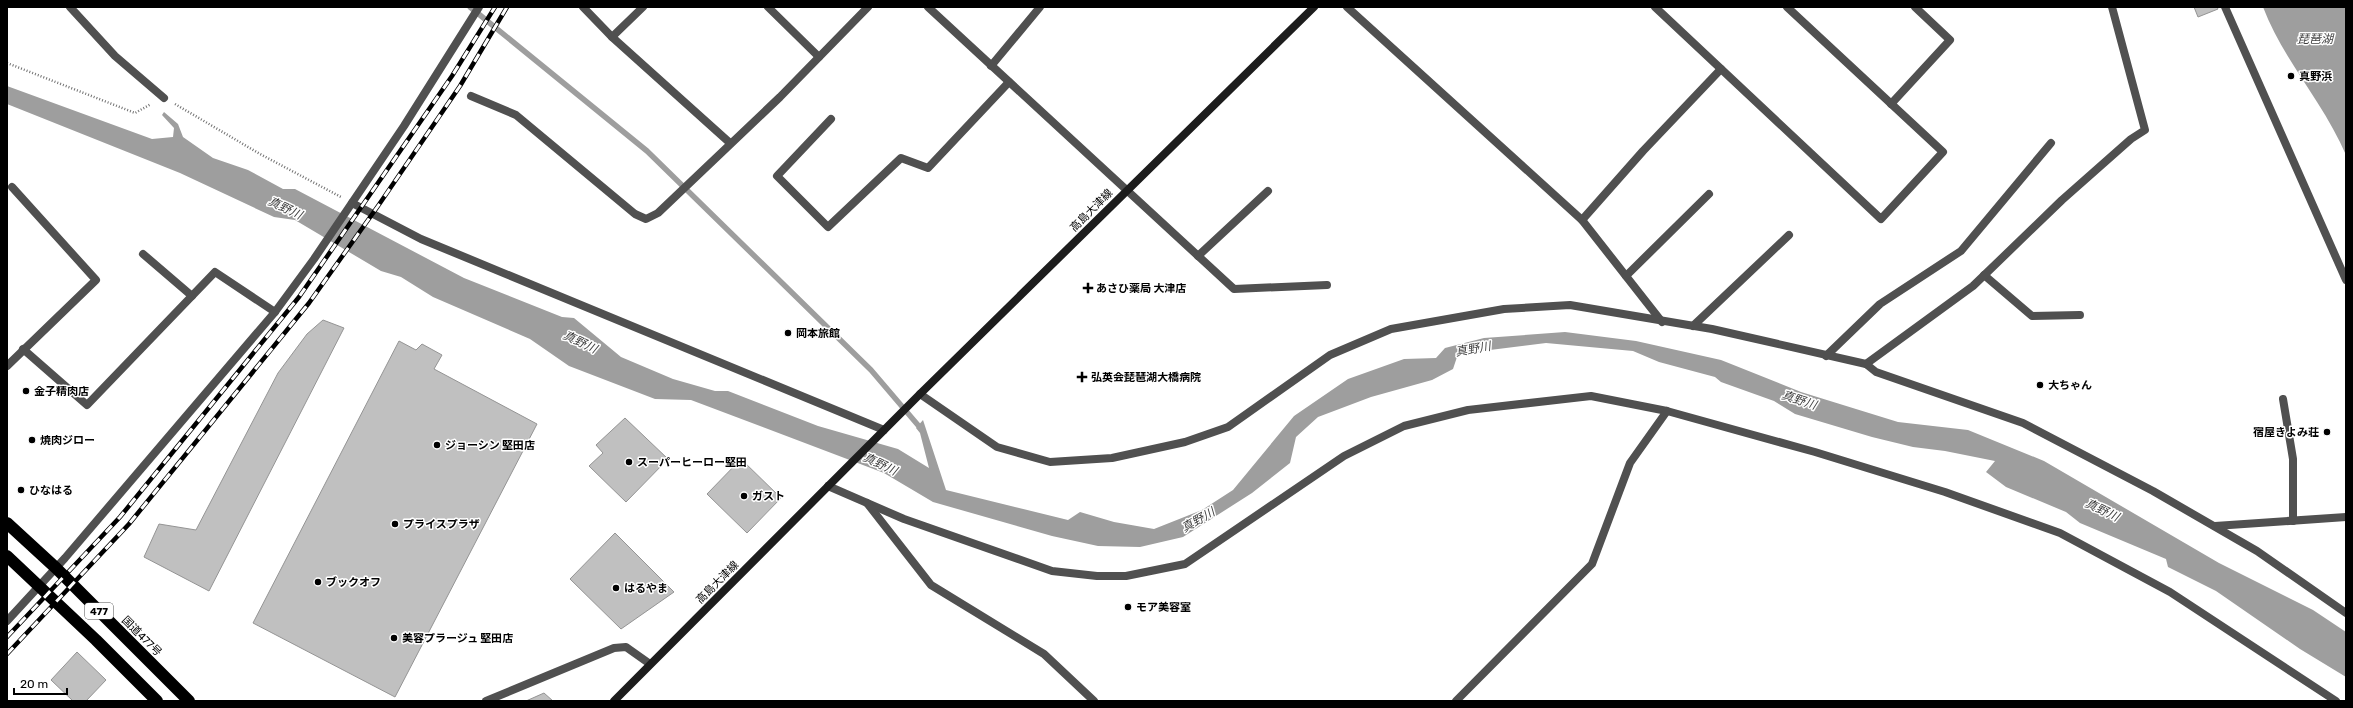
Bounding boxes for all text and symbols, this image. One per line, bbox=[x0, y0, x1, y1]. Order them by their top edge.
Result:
water label: 琵琶湖 bbox=[2297, 32, 2335, 46]
place label: 真野浜 bbox=[2299, 70, 2332, 83]
marker: 真野浜 bbox=[2286, 71, 2296, 81]
street label: 高島大津線 bbox=[1067, 186, 1115, 234]
water label: 真野川 bbox=[266, 194, 306, 223]
place label: あさひ薬局 大津店 bbox=[1096, 282, 1186, 295]
marker: あさひ薬局 大津店 bbox=[1083, 283, 1093, 293]
place label: 岡本旅館 bbox=[796, 327, 840, 340]
water label: 真野川 bbox=[561, 328, 601, 357]
marker: 岡本旅館 bbox=[783, 328, 793, 338]
water label: 真野川 bbox=[1454, 339, 1494, 359]
marker: 弘英会琵琶湖大橋病院 bbox=[1076, 371, 1088, 383]
place label: 弘英会琵琶湖大橋病院 bbox=[1091, 371, 1201, 384]
place label: 大ちゃん bbox=[2048, 379, 2092, 392]
marker: 大ちゃん bbox=[2035, 380, 2045, 390]
place label: 金子精肉店 bbox=[34, 385, 89, 398]
marker: 金子精肉店 bbox=[21, 386, 31, 396]
water label: 真野川 bbox=[1780, 388, 1820, 413]
place label: 宿屋きよみ荘 bbox=[2253, 426, 2319, 439]
marker: 宿屋きよみ荘 bbox=[2322, 427, 2332, 437]
place label: 焼肉ジロー bbox=[40, 434, 95, 447]
marker: 焼肉ジロー bbox=[27, 435, 37, 445]
place label: ジョーシン 堅田店 bbox=[445, 439, 535, 452]
marker: ジョーシン 堅田店 bbox=[432, 440, 442, 450]
water label: 真野川 bbox=[861, 450, 901, 479]
place label: スーパーヒーロー堅田 bbox=[637, 456, 747, 469]
marker: スーパーヒーロー堅田 bbox=[624, 457, 634, 467]
place label: ひなはる bbox=[29, 484, 73, 497]
marker: ひなはる bbox=[16, 485, 26, 495]
place label: ガスト bbox=[752, 490, 785, 503]
marker: ガスト bbox=[739, 491, 749, 501]
water label: 真野川 bbox=[2083, 496, 2123, 525]
water label: 真野川 bbox=[1179, 504, 1219, 535]
place label: プライスプラザ bbox=[403, 518, 480, 531]
marker: プライスプラザ bbox=[390, 519, 400, 529]
street label: 高島大津線 bbox=[693, 558, 741, 606]
place label: ブックオフ bbox=[326, 576, 381, 589]
marker: ブックオフ bbox=[313, 577, 323, 587]
place label: はるやま bbox=[624, 582, 668, 595]
marker: はるやま bbox=[611, 583, 621, 593]
place label: モア美容室 bbox=[1136, 601, 1191, 614]
marker: モア美容室 bbox=[1123, 602, 1133, 612]
road number: 477 bbox=[85, 603, 113, 619]
street label: 国道477号 bbox=[119, 614, 164, 659]
place label: 美容プラージュ 堅田店 bbox=[402, 632, 513, 645]
marker: 美容プラージュ 堅田店 bbox=[389, 633, 399, 643]
scale bar bbox=[14, 670, 67, 696]
text: 20 m bbox=[20, 677, 48, 691]

